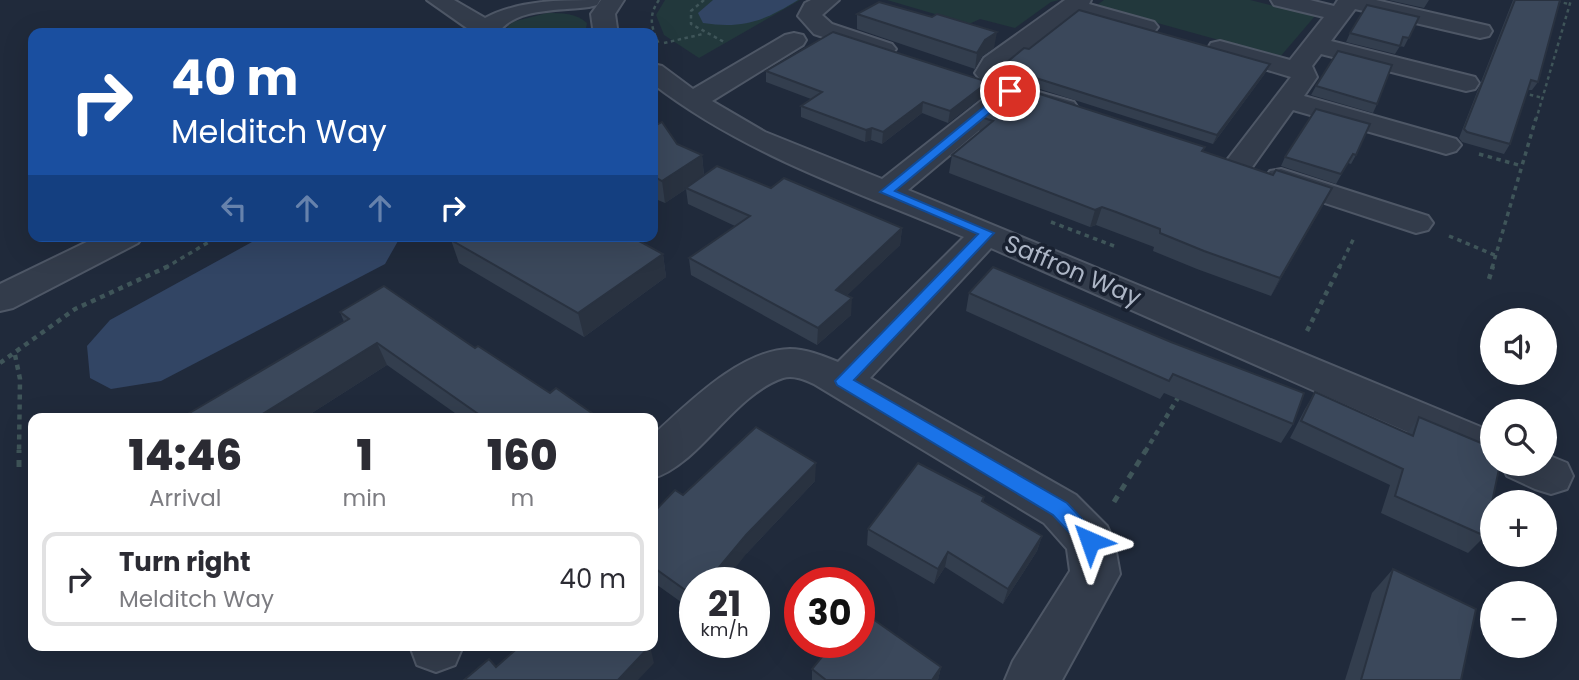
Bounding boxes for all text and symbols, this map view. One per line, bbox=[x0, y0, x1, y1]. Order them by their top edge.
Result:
text: 40 m bbox=[171, 44, 298, 112]
icon: right bbox=[56, 56, 147, 147]
pin bbox=[980, 61, 1040, 121]
icon: arrive bbox=[991, 72, 1029, 110]
text: Melditch Way bbox=[171, 109, 387, 154]
icon: left bbox=[215, 189, 253, 227]
icon: ahead bbox=[288, 189, 326, 227]
icon: ahead bbox=[361, 189, 399, 227]
icon: right bbox=[434, 189, 472, 227]
street label: Saffron Way bbox=[1000, 226, 1147, 314]
map controls bbox=[1480, 308, 1557, 658]
button: sound bbox=[1480, 308, 1557, 385]
button: search bbox=[1480, 399, 1557, 476]
text: 14:46 bbox=[128, 426, 242, 485]
text: 1 bbox=[356, 426, 373, 485]
text: 160 bbox=[487, 426, 558, 485]
text: Arrival bbox=[149, 482, 221, 514]
text: min bbox=[343, 482, 387, 514]
text: m bbox=[510, 482, 534, 514]
button: + bbox=[1480, 490, 1557, 567]
position arrow bbox=[1053, 504, 1127, 578]
text: Turn right bbox=[119, 544, 251, 580]
icon: right bbox=[60, 560, 98, 598]
text: 40 m bbox=[560, 561, 626, 597]
speed limit sign: 30 bbox=[784, 567, 875, 658]
text: 21 bbox=[708, 579, 741, 628]
button: − bbox=[1480, 581, 1557, 658]
text: Melditch Way bbox=[119, 583, 274, 615]
text: km/h bbox=[701, 617, 748, 642]

